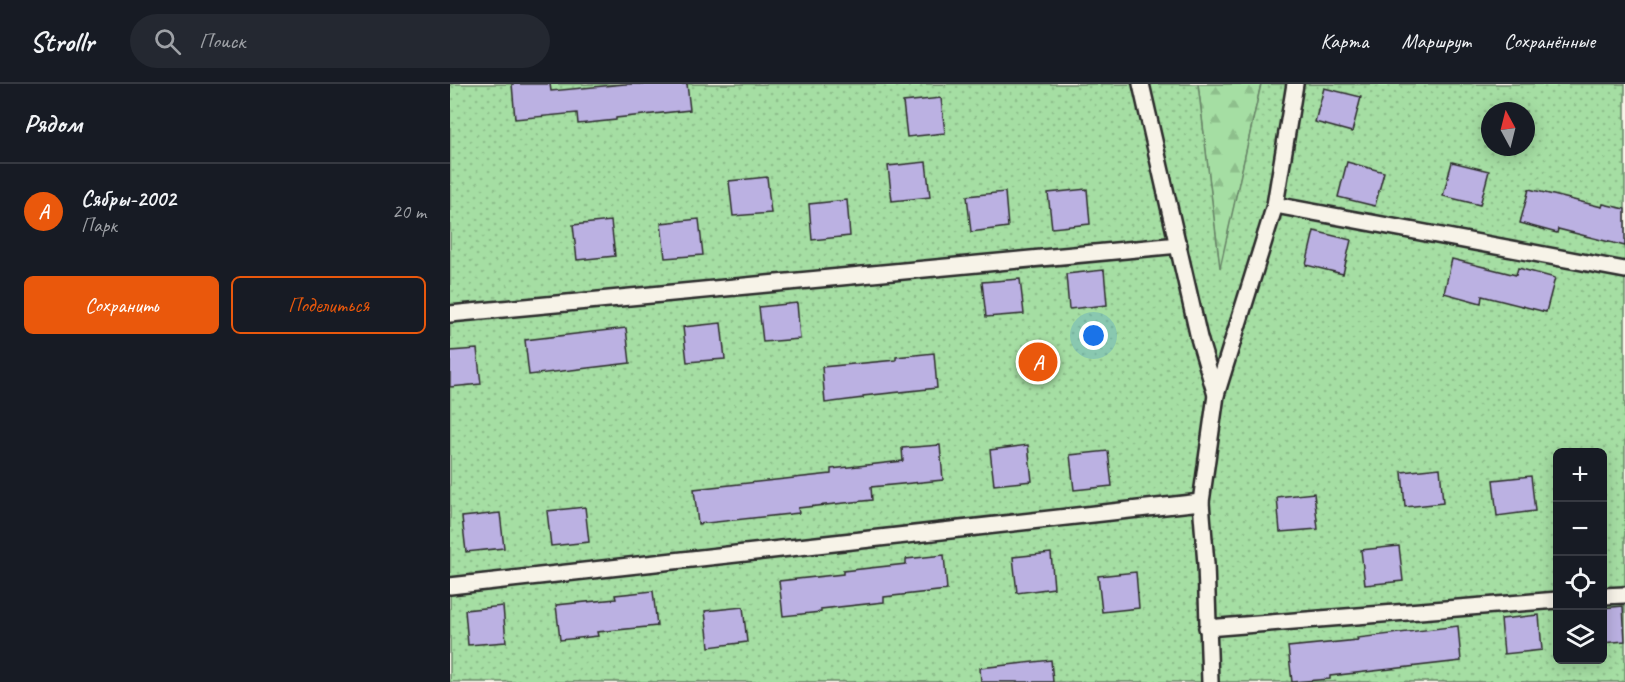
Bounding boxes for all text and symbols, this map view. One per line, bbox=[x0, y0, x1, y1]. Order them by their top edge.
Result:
search box bbox=[130, 14, 550, 68]
text: Strollr bbox=[30, 24, 94, 59]
icon: search bbox=[151, 25, 184, 58]
text: Поиск bbox=[199, 27, 245, 55]
text: Карта bbox=[1320, 28, 1369, 54]
text: Маршрут bbox=[1402, 28, 1471, 54]
text: Сохранённые bbox=[1504, 28, 1595, 54]
north arrow bbox=[1481, 102, 1535, 156]
text: Рядом bbox=[24, 107, 82, 140]
text: Сябры-2002 bbox=[81, 185, 176, 213]
text: A bbox=[38, 199, 49, 224]
text: 20 m bbox=[392, 199, 426, 224]
text: Парк bbox=[81, 213, 117, 238]
button: Сохранить bbox=[24, 276, 219, 334]
button: Поделиться bbox=[231, 276, 426, 334]
your location bbox=[1079, 321, 1108, 350]
pin: A bbox=[1018, 340, 1058, 384]
map controls bbox=[1553, 448, 1607, 664]
button: + bbox=[1553, 448, 1607, 502]
button: − bbox=[1553, 502, 1607, 556]
button: locate bbox=[1553, 556, 1607, 610]
button: layers bbox=[1553, 610, 1607, 664]

